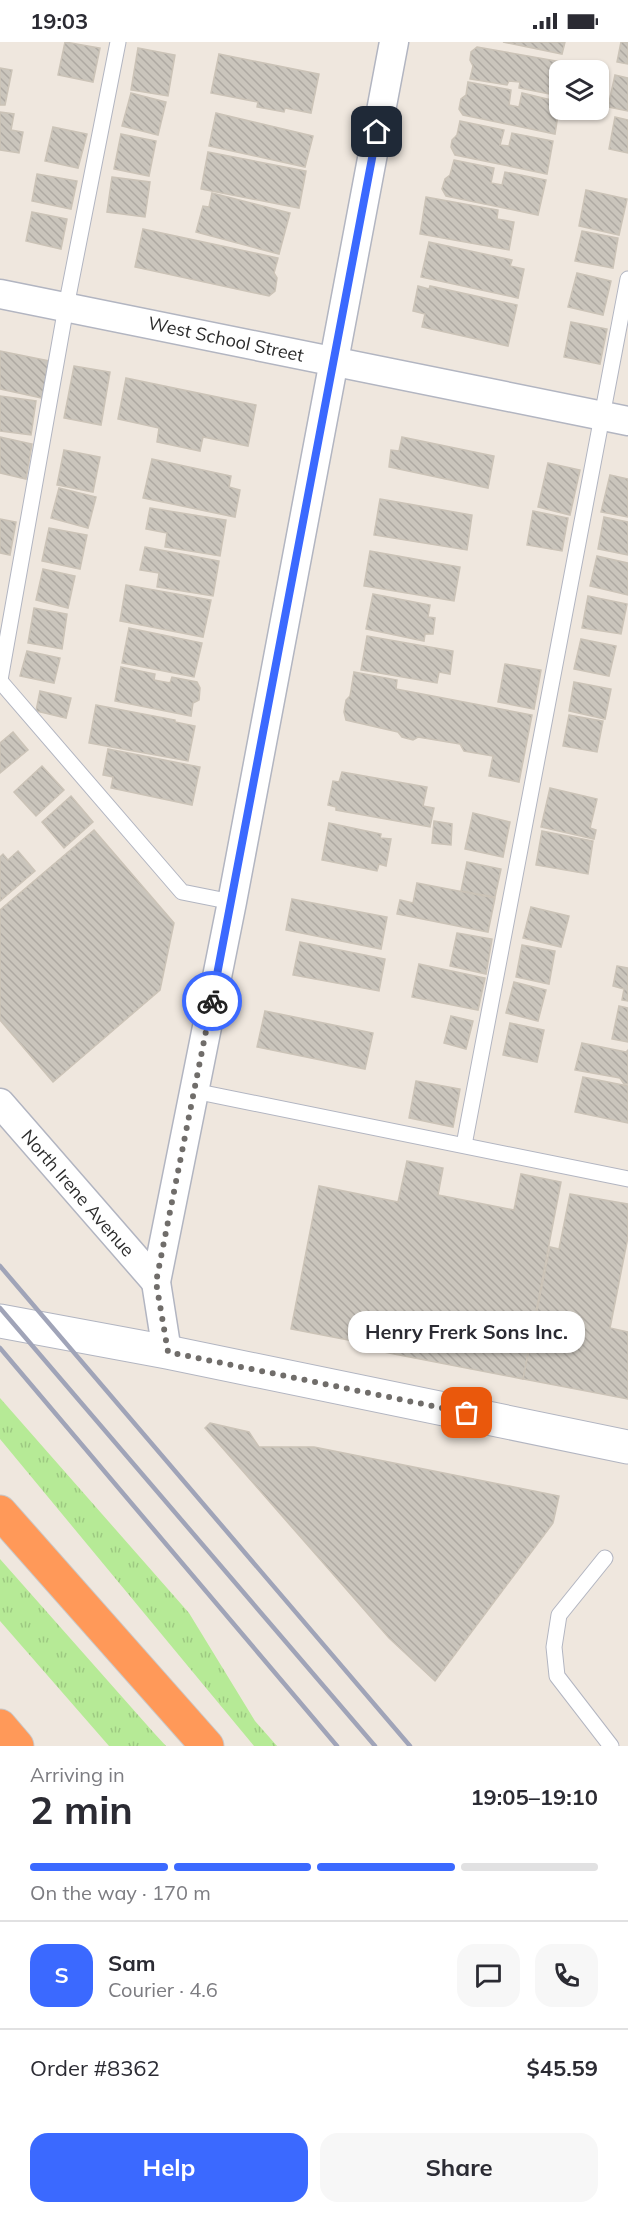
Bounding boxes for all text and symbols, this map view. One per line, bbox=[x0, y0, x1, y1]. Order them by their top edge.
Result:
text: 19:03 bbox=[30, 7, 88, 35]
map controls bbox=[549, 60, 609, 120]
button: layers bbox=[549, 60, 609, 120]
pin bbox=[351, 106, 402, 157]
icon: home bbox=[360, 115, 393, 148]
street label: West School Street bbox=[146, 311, 306, 367]
courier bbox=[182, 971, 242, 1031]
icon: bike bbox=[196, 985, 229, 1018]
street label: North Irene Avenue bbox=[17, 1125, 139, 1261]
callout: Henry Frerk Sons Inc. bbox=[348, 1311, 586, 1353]
text: Henry Frerk Sons Inc. bbox=[365, 1319, 568, 1344]
pin bbox=[441, 1387, 492, 1438]
icon: bag bbox=[450, 1396, 483, 1429]
text: Arriving in bbox=[30, 1762, 125, 1787]
text: 19:05–19:10 bbox=[470, 1783, 598, 1811]
text: 2 min bbox=[30, 1785, 133, 1834]
text: On the way · 170 m bbox=[30, 1880, 211, 1905]
button: chat bbox=[457, 1944, 520, 2007]
button: phone bbox=[535, 1944, 598, 2007]
text: Sam bbox=[108, 1949, 156, 1977]
text: S bbox=[54, 1961, 69, 1989]
text: Courier · 4.6 bbox=[108, 1977, 218, 2002]
text: Order #8362 bbox=[30, 2054, 160, 2082]
text: $45.59 bbox=[527, 2054, 598, 2082]
button: Help bbox=[30, 2133, 308, 2202]
button: Share bbox=[320, 2133, 598, 2202]

